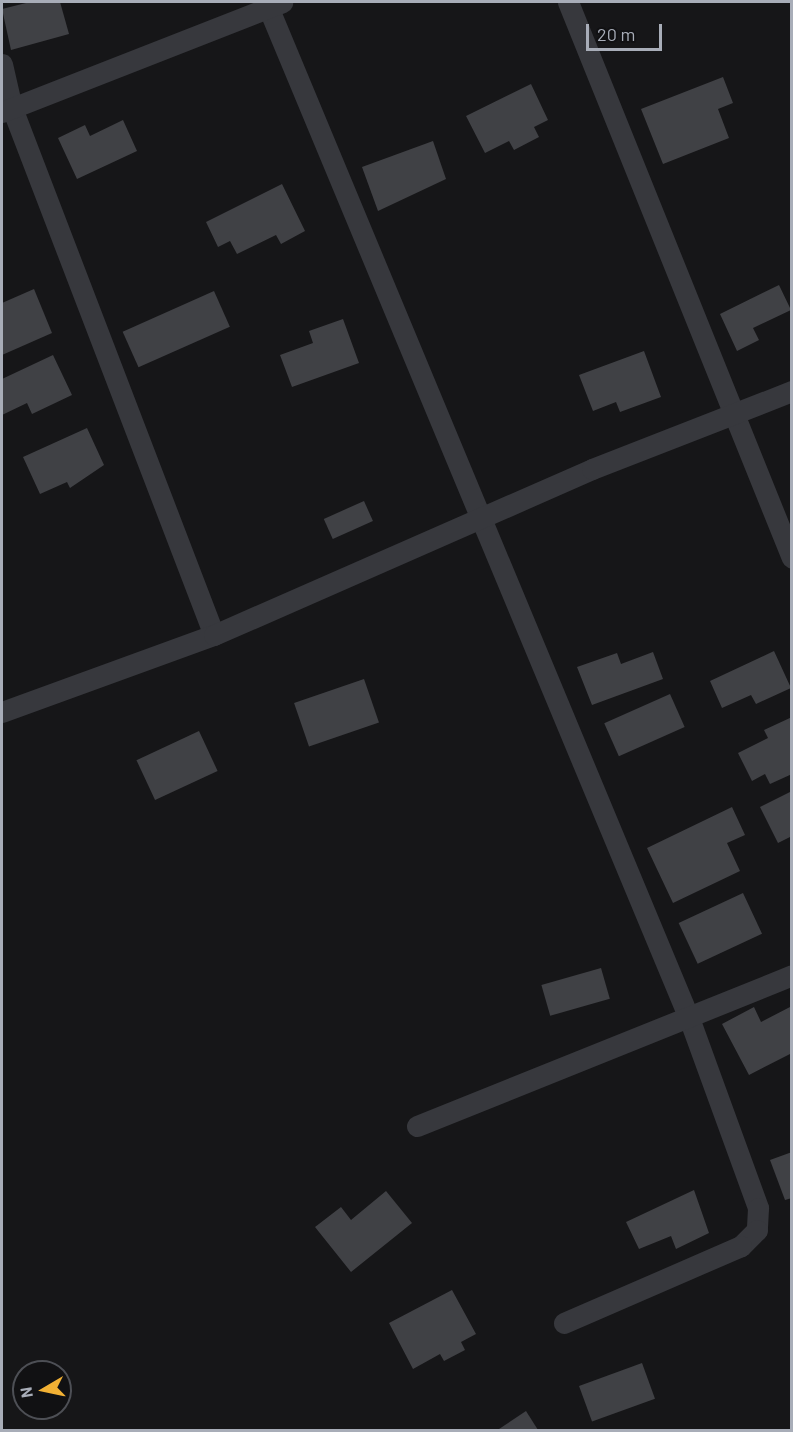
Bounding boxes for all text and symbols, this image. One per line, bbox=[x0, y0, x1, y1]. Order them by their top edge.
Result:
scale bar bbox=[589, 12, 666, 50]
text: 20 m bbox=[597, 23, 635, 45]
north arrow bbox=[12, 1360, 72, 1420]
text: N bbox=[15, 1386, 36, 1399]

